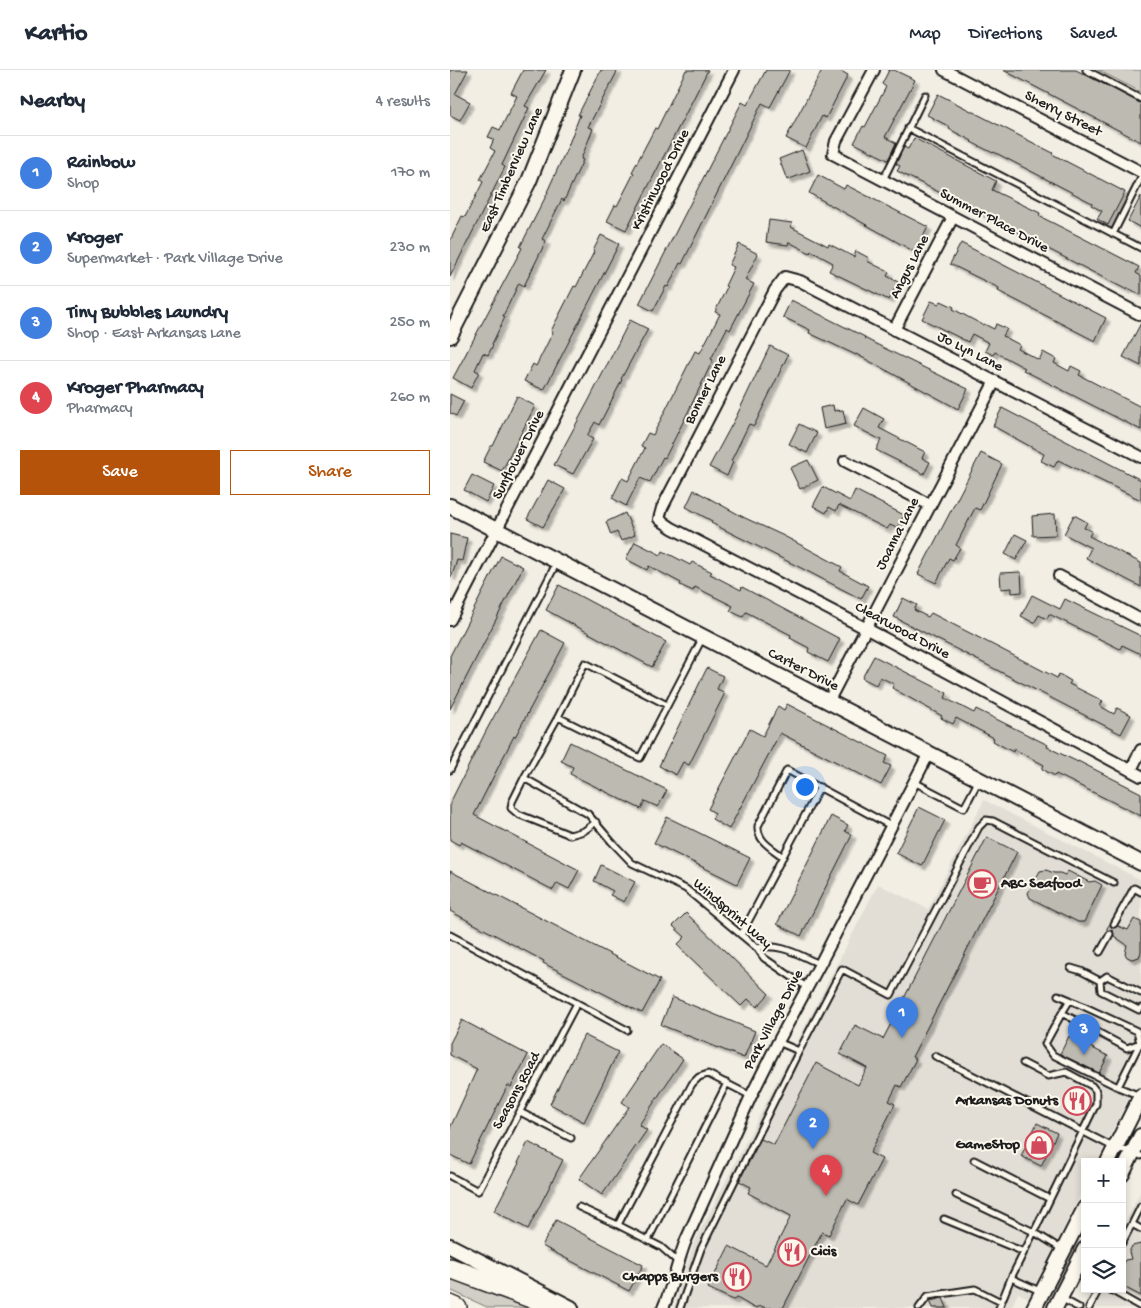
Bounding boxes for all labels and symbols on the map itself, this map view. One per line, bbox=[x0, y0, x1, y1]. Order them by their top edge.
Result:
street label: Sherry Street bbox=[1021, 87, 1106, 142]
street label: East Timberview Lane bbox=[476, 104, 548, 235]
street label: Kristinwood Drive bbox=[628, 126, 694, 234]
street label: Summer Place Drive bbox=[936, 185, 1052, 257]
street label: Angus Lane bbox=[886, 232, 934, 302]
street label: Jo Lyn Lane bbox=[934, 328, 1006, 376]
street label: Bonner Lane bbox=[681, 352, 731, 428]
street label: Sunflower Drive bbox=[489, 407, 549, 503]
street label: Joanna Lane bbox=[872, 495, 924, 573]
street label: Clearwood Drive bbox=[851, 598, 953, 664]
street label: Carter Drive bbox=[765, 644, 842, 696]
your location bbox=[792, 774, 818, 800]
cafe icon: ABC Seafood bbox=[967, 869, 997, 899]
street label: Windsprint Way bbox=[689, 875, 776, 954]
place label: ABC Seafood bbox=[1000, 875, 1083, 893]
street label: Park Village Drive bbox=[739, 966, 808, 1074]
pin: 1 bbox=[886, 997, 918, 1038]
pin: 3 bbox=[1068, 1014, 1100, 1055]
street label: Seasons Road bbox=[489, 1048, 546, 1133]
restaurant icon: Arkansas Donuts bbox=[1062, 1086, 1092, 1116]
place label: Arkansas Donuts bbox=[954, 1092, 1059, 1110]
pin: 2 bbox=[797, 1108, 829, 1149]
shop icon: GameStop bbox=[1024, 1130, 1054, 1160]
place label: GameStop bbox=[956, 1136, 1021, 1154]
pin: 4 bbox=[810, 1155, 842, 1196]
restaurant icon: Cicis bbox=[777, 1237, 807, 1267]
place label: Cicis bbox=[810, 1243, 838, 1261]
restaurant icon: Chapps Burgers bbox=[722, 1262, 752, 1292]
place label: Chapps Burgers bbox=[622, 1268, 719, 1286]

